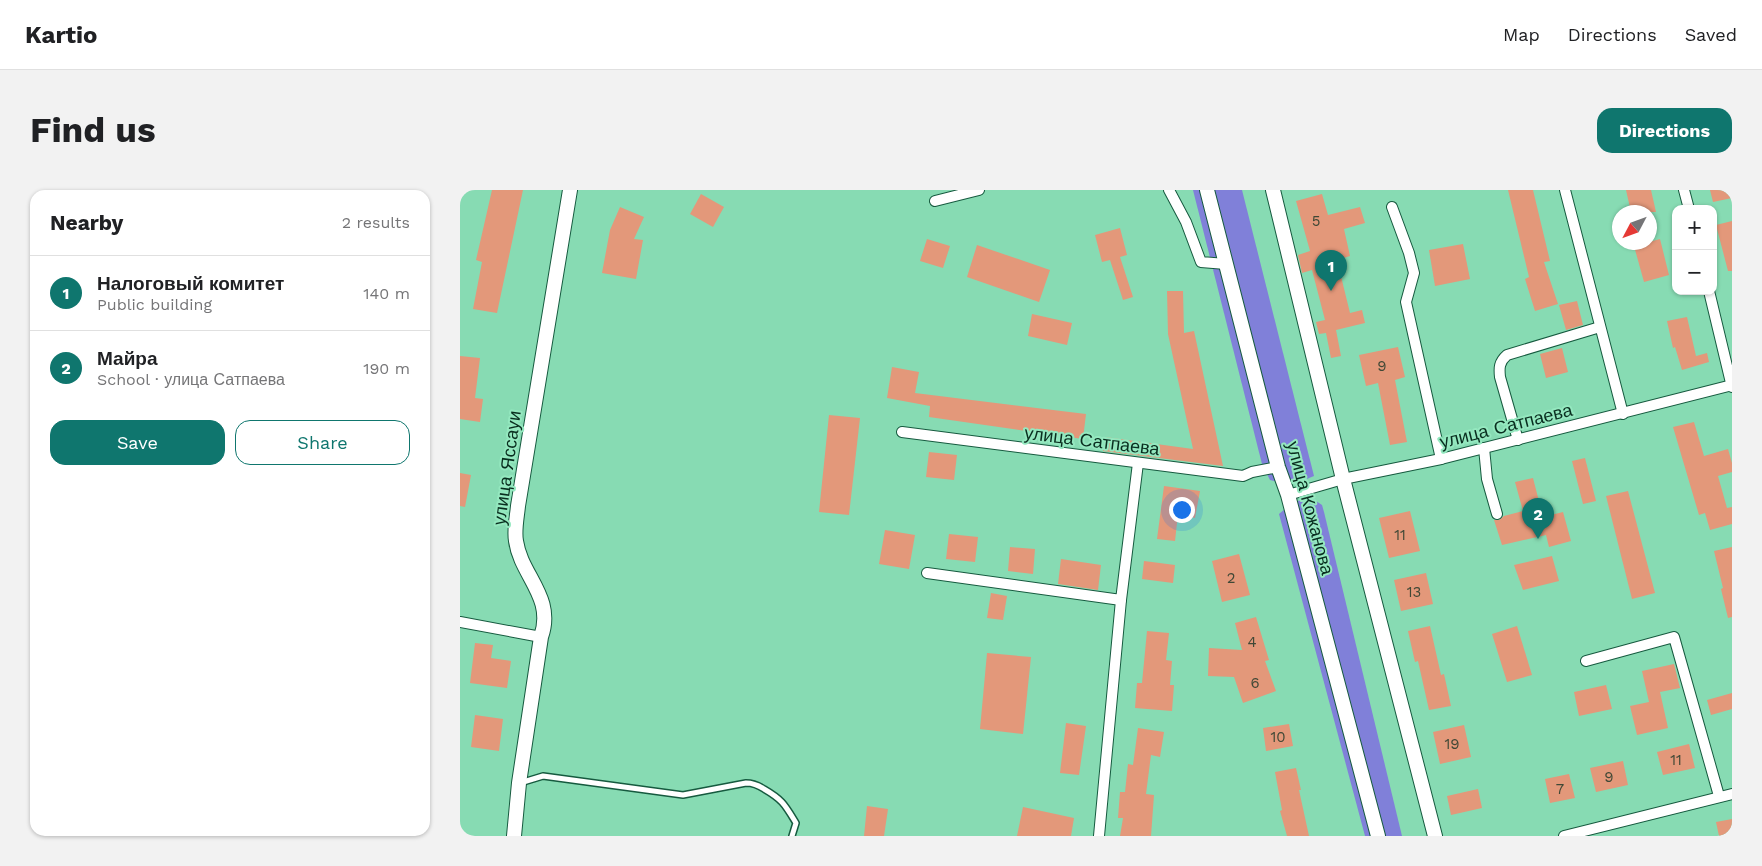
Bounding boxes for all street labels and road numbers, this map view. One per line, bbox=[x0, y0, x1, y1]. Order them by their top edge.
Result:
street label: улица Сатпаева bbox=[1437, 399, 1575, 452]
street label: улица Яссауи bbox=[488, 409, 525, 527]
street label: улица Сатпаева bbox=[1023, 422, 1162, 459]
street label: улица Кожанова bbox=[1283, 439, 1339, 578]

